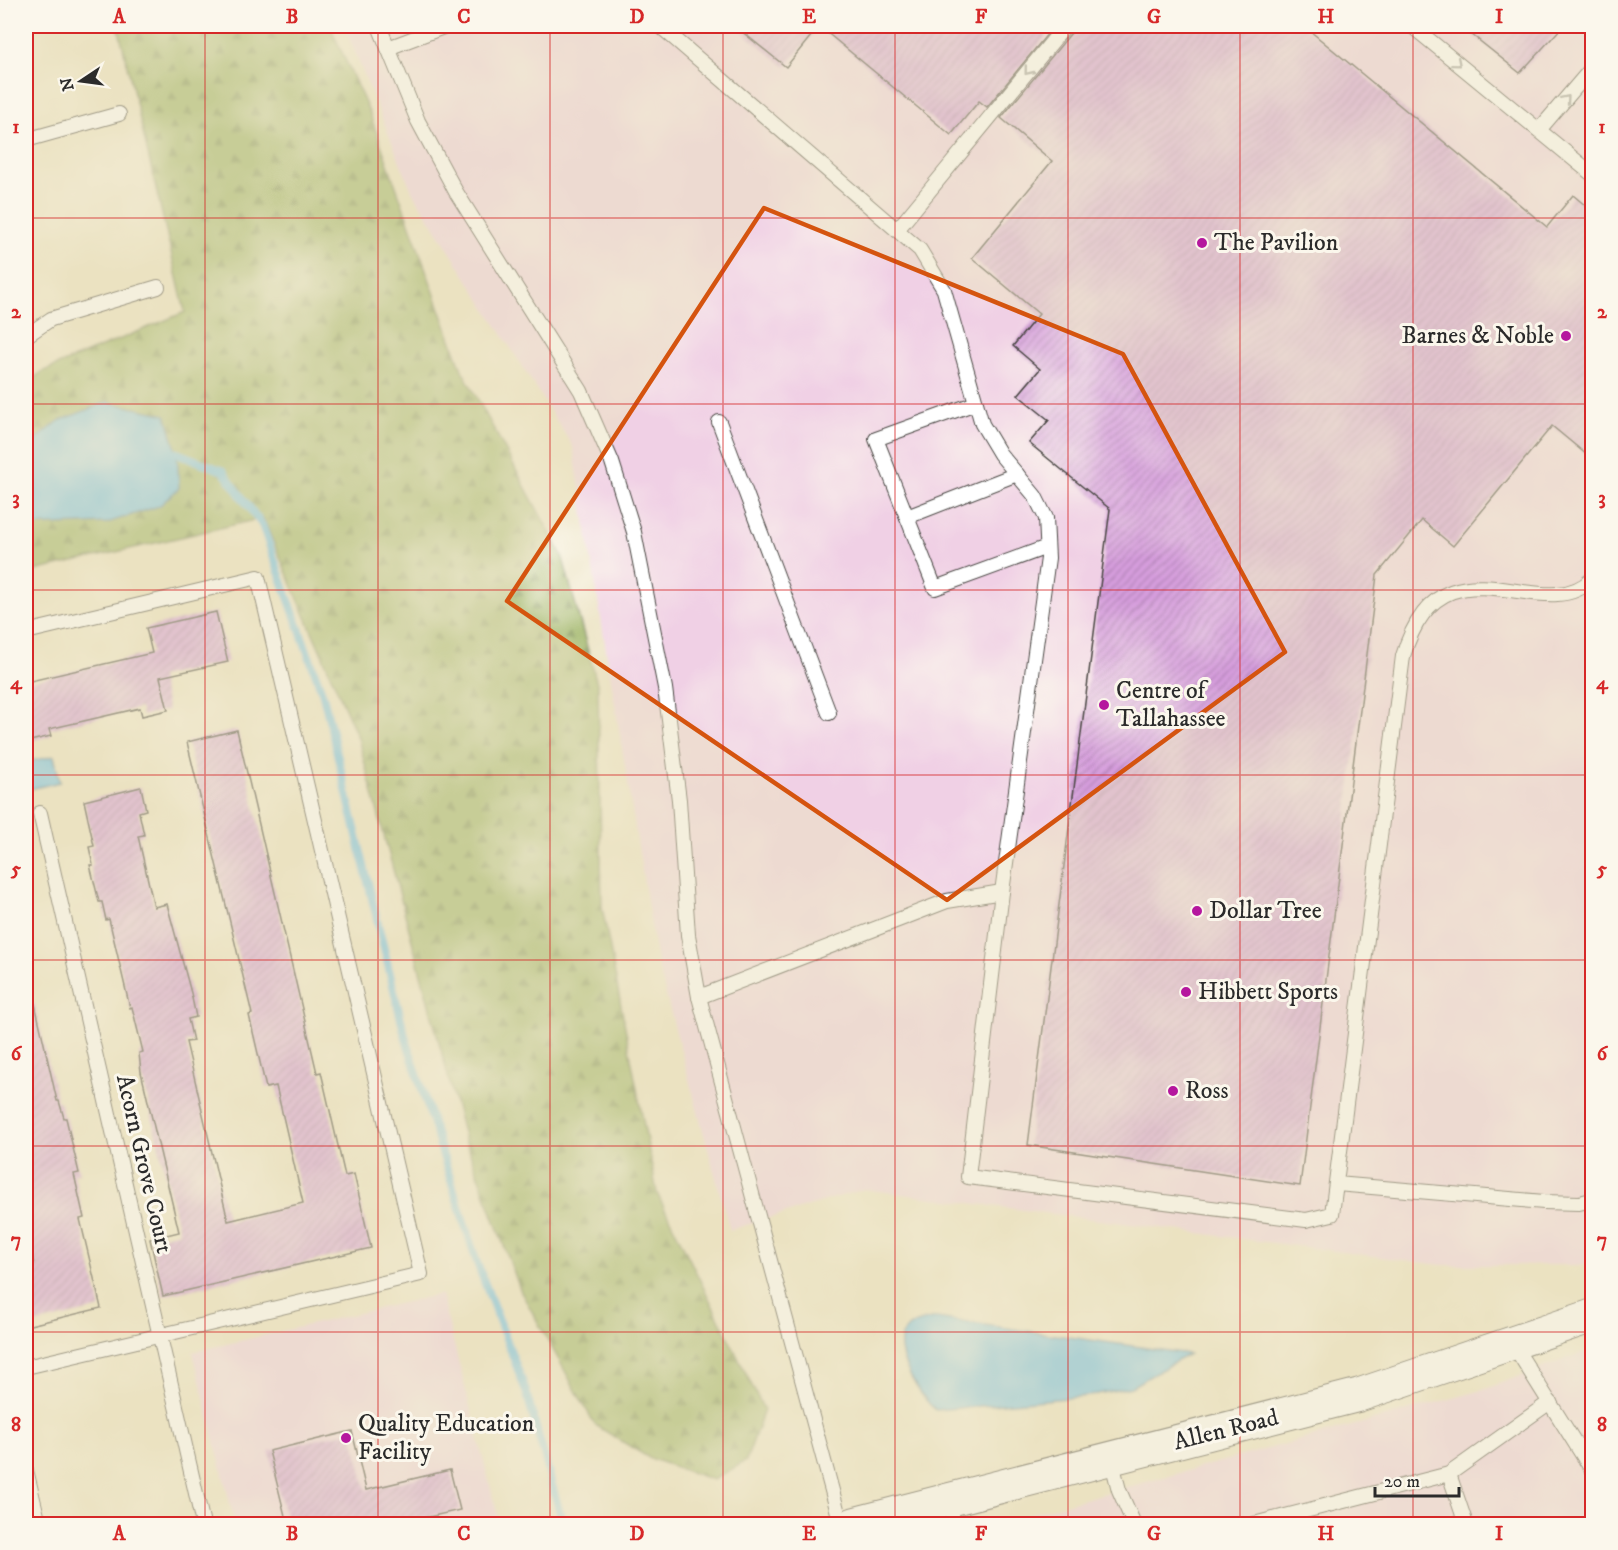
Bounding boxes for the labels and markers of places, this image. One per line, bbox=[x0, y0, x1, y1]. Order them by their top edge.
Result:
place label: The Pavilion bbox=[1214, 228, 1339, 258]
marker: The Pavilion bbox=[1195, 236, 1209, 250]
place label: Barnes & Noble bbox=[1401, 321, 1554, 351]
marker: Barnes & Noble bbox=[1559, 329, 1573, 343]
place label: Centre of Tallahassee bbox=[1116, 676, 1226, 734]
marker: Centre of Tallahassee bbox=[1097, 698, 1111, 712]
place label: Dollar Tree bbox=[1209, 896, 1322, 926]
marker: Dollar Tree bbox=[1190, 904, 1204, 918]
place label: Hibbett Sports bbox=[1198, 977, 1338, 1007]
marker: Hibbett Sports bbox=[1179, 985, 1193, 999]
place label: Ross bbox=[1185, 1076, 1229, 1106]
marker: Ross bbox=[1166, 1084, 1180, 1098]
place label: Quality Education Facility bbox=[358, 1409, 535, 1467]
marker: Quality Education Facility bbox=[339, 1431, 353, 1445]

